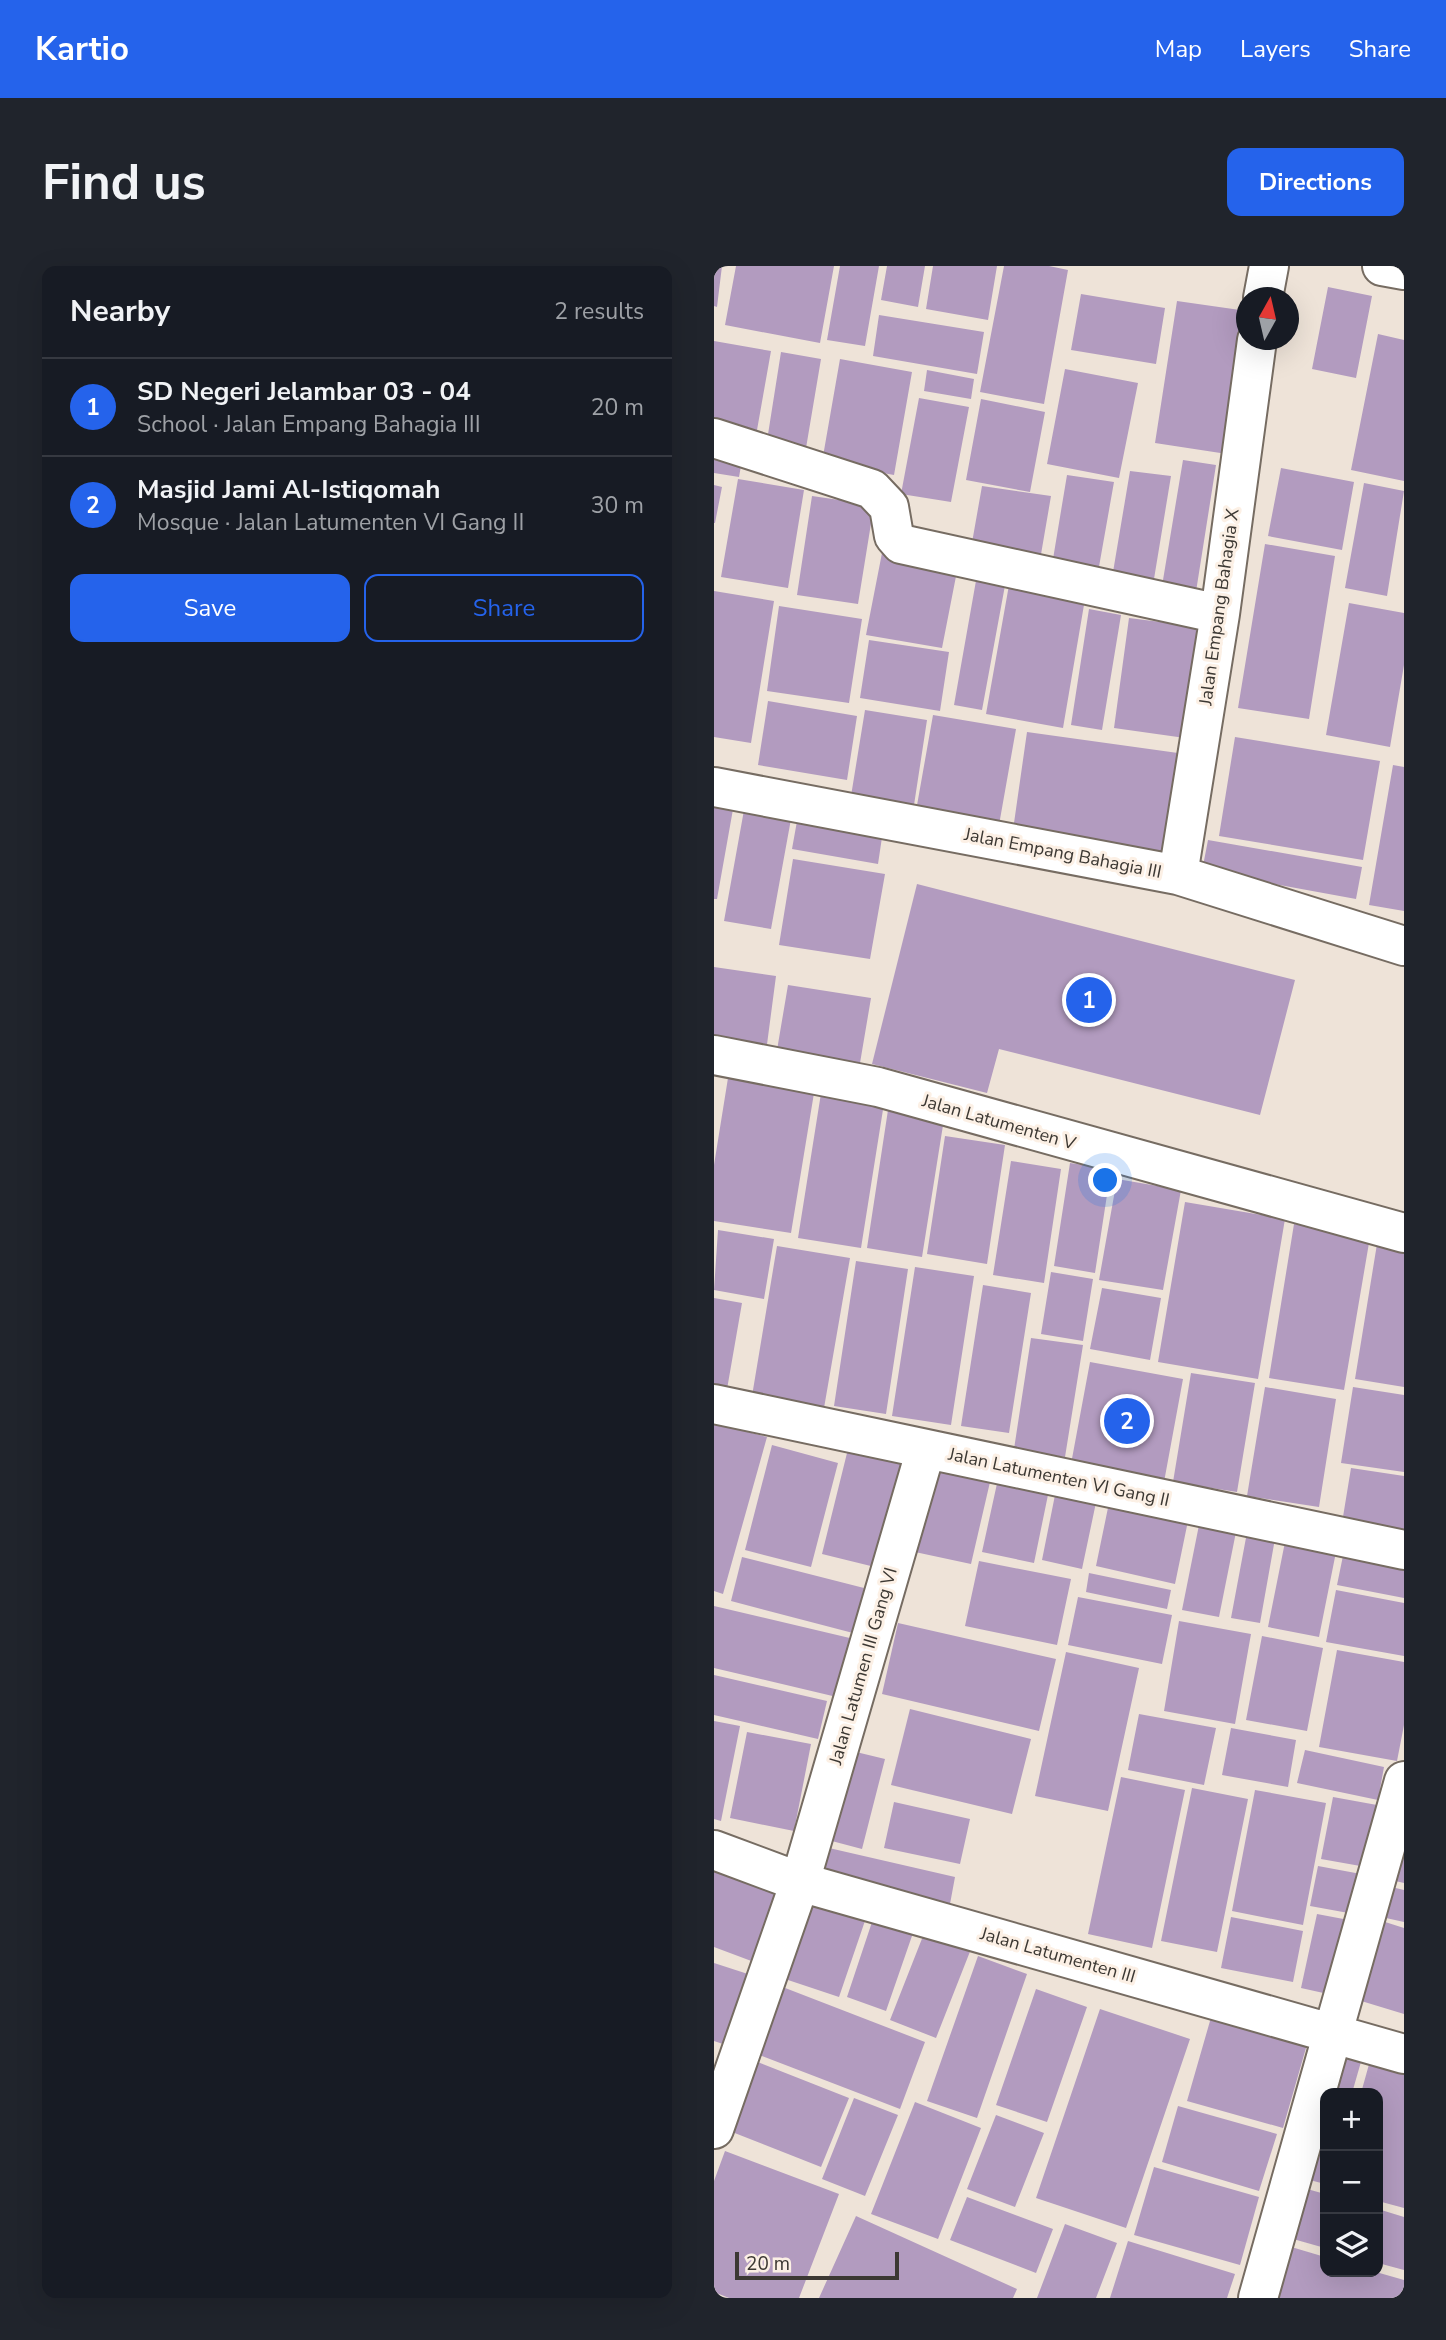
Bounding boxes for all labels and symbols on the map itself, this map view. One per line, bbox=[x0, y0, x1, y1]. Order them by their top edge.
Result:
north arrow bbox=[1236, 287, 1299, 350]
street label: Jalan Empang Bahagia X bbox=[1193, 507, 1245, 708]
street label: Jalan Empang Bahagia III bbox=[961, 822, 1164, 884]
pin: 1 bbox=[1066, 974, 1112, 1026]
street label: Jalan Latumenten V bbox=[918, 1088, 1079, 1156]
your location bbox=[1088, 1163, 1122, 1197]
pin: 2 bbox=[1104, 1395, 1150, 1447]
street label: Jalan Latumenten VI Gang II bbox=[945, 1442, 1172, 1512]
street label: Jalan Latumen III Gang VI bbox=[823, 1565, 903, 1768]
street label: Jalan Latumenten III bbox=[977, 1921, 1138, 1989]
scale bar bbox=[735, 2249, 900, 2281]

